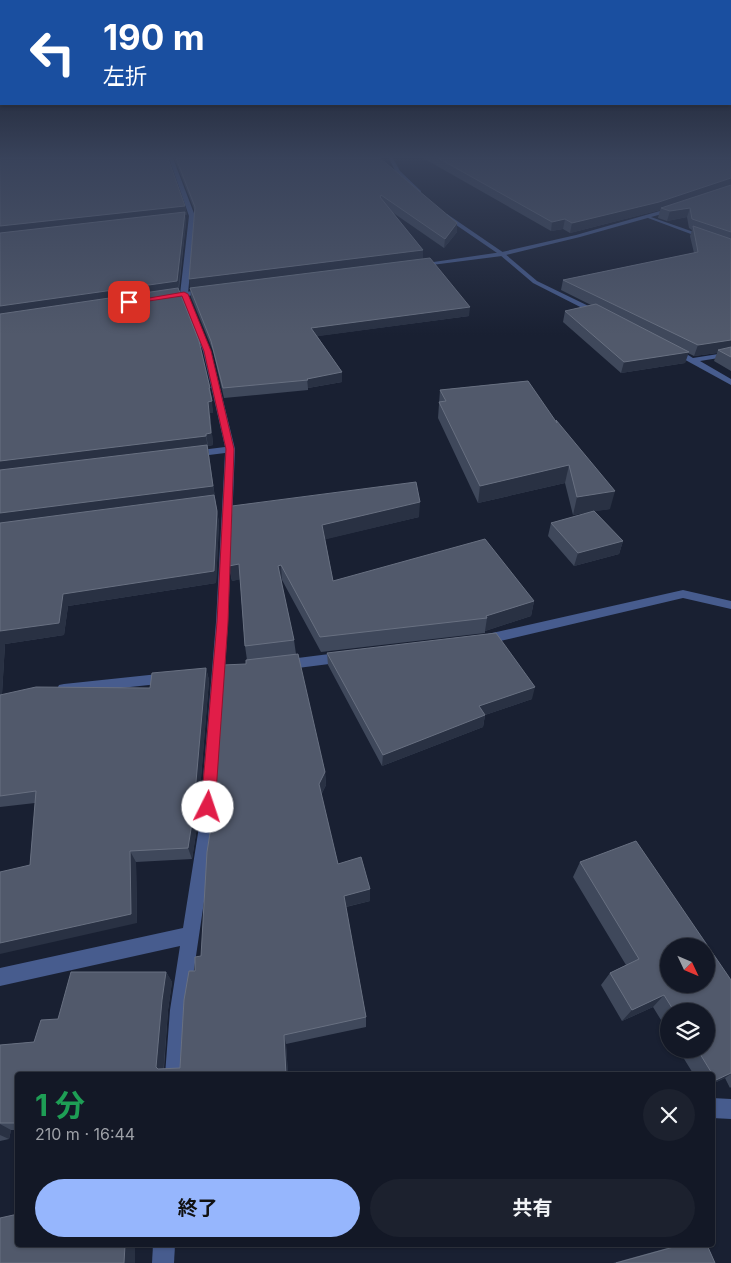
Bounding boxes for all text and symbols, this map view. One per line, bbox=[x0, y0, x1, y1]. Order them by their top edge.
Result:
text: 190 m bbox=[103, 16, 205, 58]
icon: left bbox=[20, 20, 85, 85]
text: 左折 bbox=[103, 63, 147, 89]
pin bbox=[108, 281, 150, 323]
icon: arrive bbox=[115, 288, 143, 316]
position arrow bbox=[181, 780, 233, 832]
north arrow bbox=[660, 938, 715, 992]
map controls bbox=[660, 938, 715, 1058]
button: layers bbox=[660, 1003, 715, 1058]
text: 1 分 bbox=[35, 1087, 85, 1123]
button: close bbox=[643, 1089, 695, 1141]
text: 210 m · 16:44 bbox=[35, 1124, 135, 1144]
button: 終了 bbox=[35, 1179, 360, 1237]
button: 共有 bbox=[370, 1179, 695, 1237]

